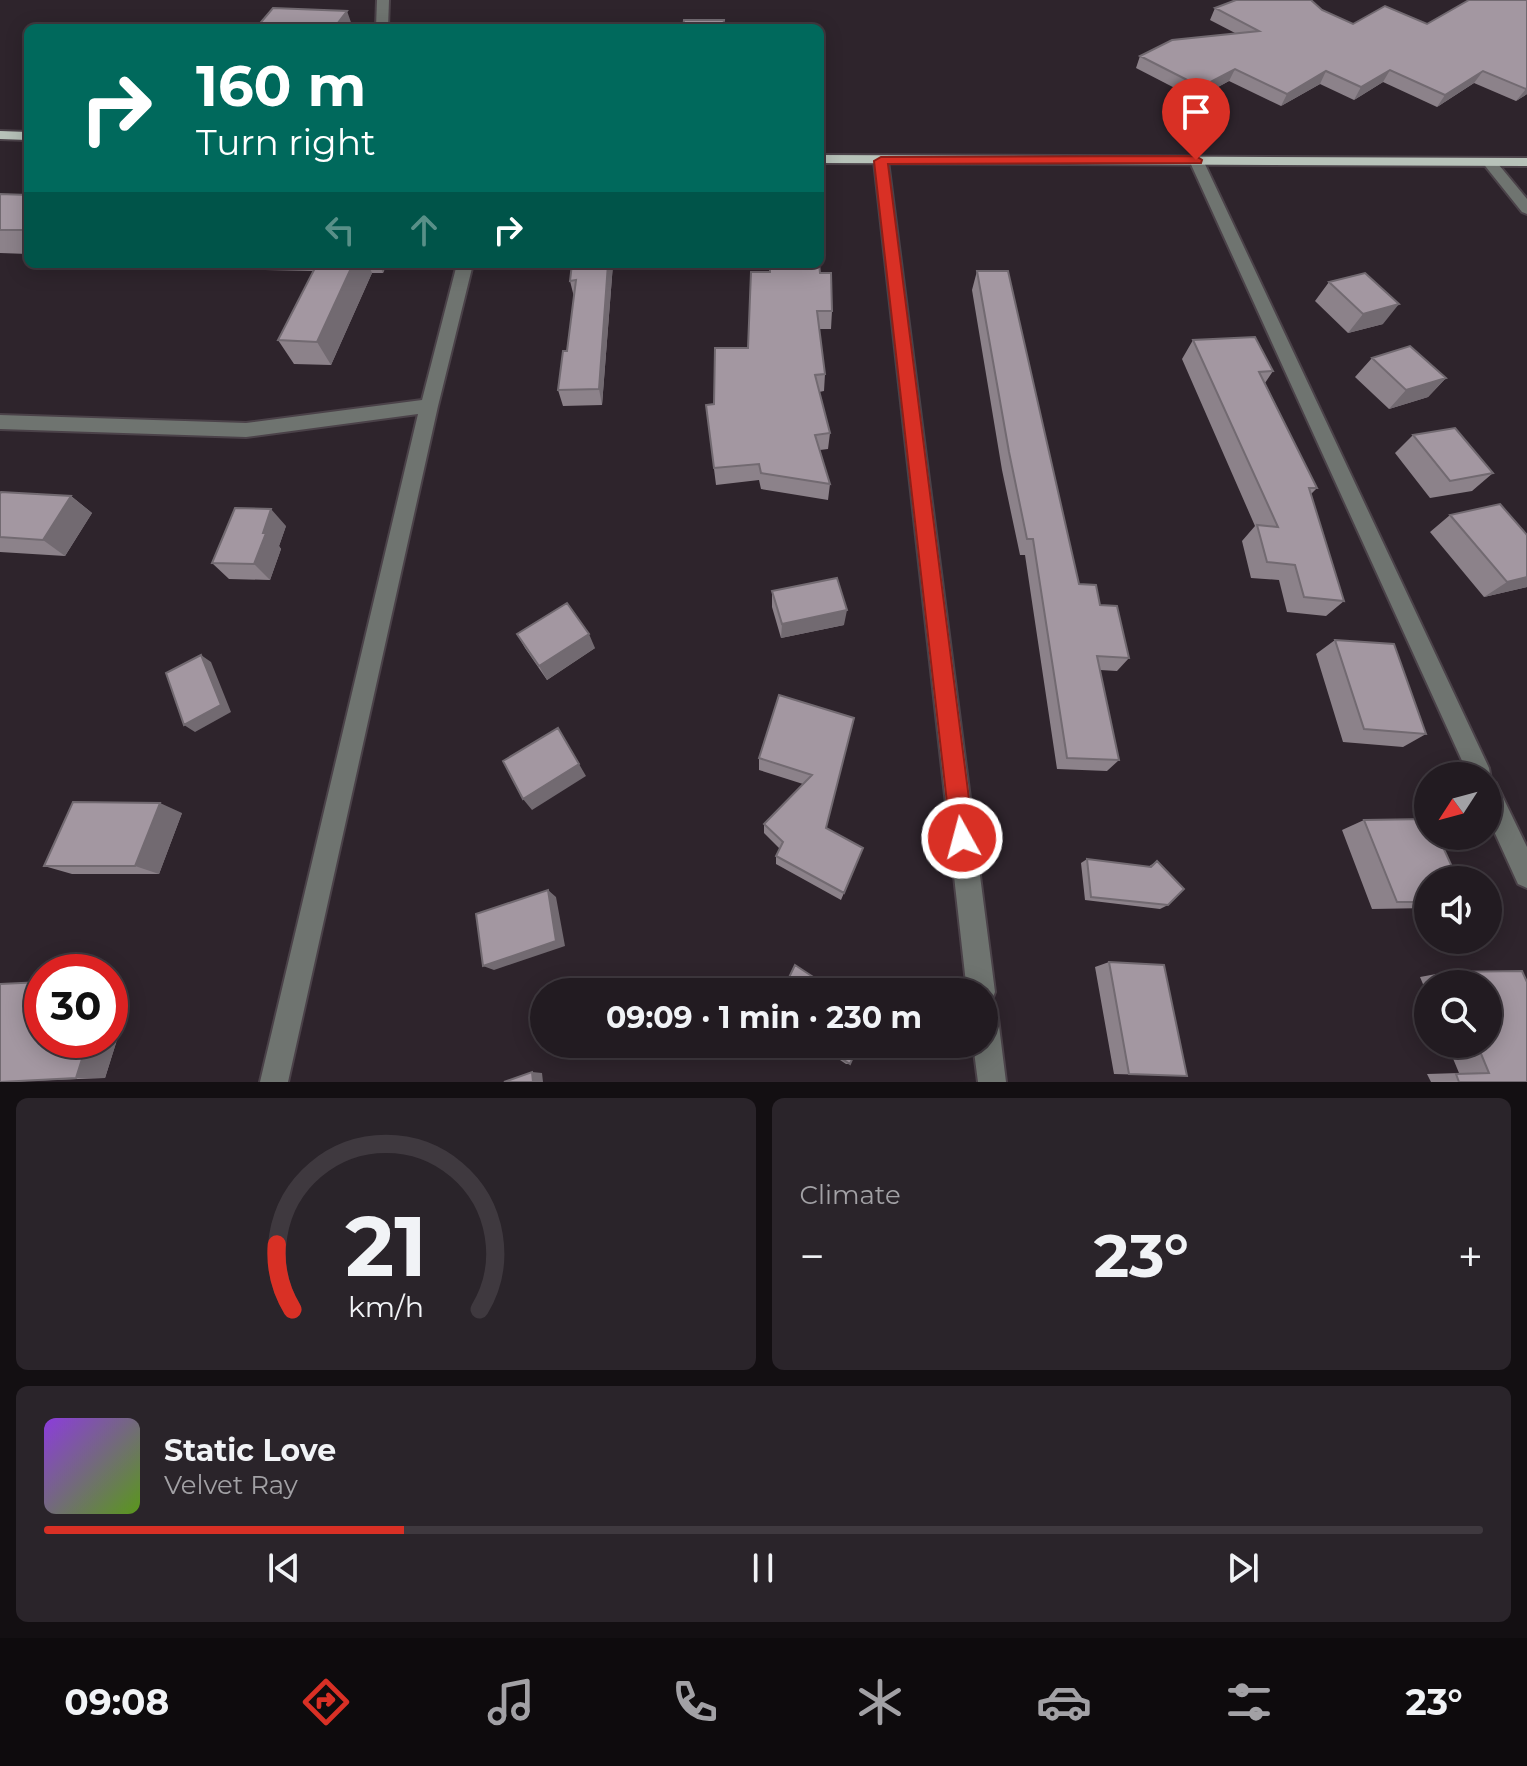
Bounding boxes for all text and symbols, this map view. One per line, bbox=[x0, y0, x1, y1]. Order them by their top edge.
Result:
text: 160 m bbox=[196, 52, 366, 120]
icon: right bbox=[64, 56, 168, 160]
pin bbox=[1162, 78, 1230, 160]
icon: arrive bbox=[1174, 90, 1218, 134]
text: Turn right bbox=[196, 120, 376, 164]
icon: left bbox=[318, 208, 362, 252]
icon: ahead bbox=[402, 208, 446, 252]
icon: right bbox=[486, 208, 530, 252]
north arrow bbox=[1414, 762, 1502, 850]
map controls bbox=[1414, 762, 1502, 1058]
position arrow bbox=[920, 796, 1004, 880]
button: sound bbox=[1414, 866, 1502, 954]
speed limit sign: 30 bbox=[24, 954, 128, 1058]
button: search bbox=[1414, 970, 1502, 1058]
text: 09:09 · 1 min · 230 m bbox=[606, 999, 922, 1036]
text: Climate bbox=[800, 1179, 901, 1211]
text: 21 bbox=[345, 1195, 427, 1297]
text: 23° bbox=[1094, 1219, 1189, 1292]
text: − bbox=[800, 1229, 825, 1283]
text: + bbox=[1458, 1229, 1483, 1283]
text: km/h bbox=[348, 1289, 424, 1324]
text: Static Love bbox=[164, 1432, 336, 1469]
text: Velvet Ray bbox=[164, 1469, 298, 1501]
icon: previous bbox=[262, 1546, 306, 1590]
icon: pause bbox=[741, 1546, 785, 1590]
icon: next bbox=[1221, 1546, 1265, 1590]
icon: directions bbox=[298, 1674, 354, 1730]
icon: music bbox=[483, 1674, 539, 1730]
icon: phone bbox=[667, 1674, 723, 1730]
icon: climate bbox=[852, 1674, 908, 1730]
icon: car bbox=[1036, 1674, 1092, 1730]
icon: filters bbox=[1221, 1674, 1277, 1730]
text: 09:08 bbox=[64, 1680, 169, 1724]
text: 23° bbox=[1406, 1680, 1463, 1724]

